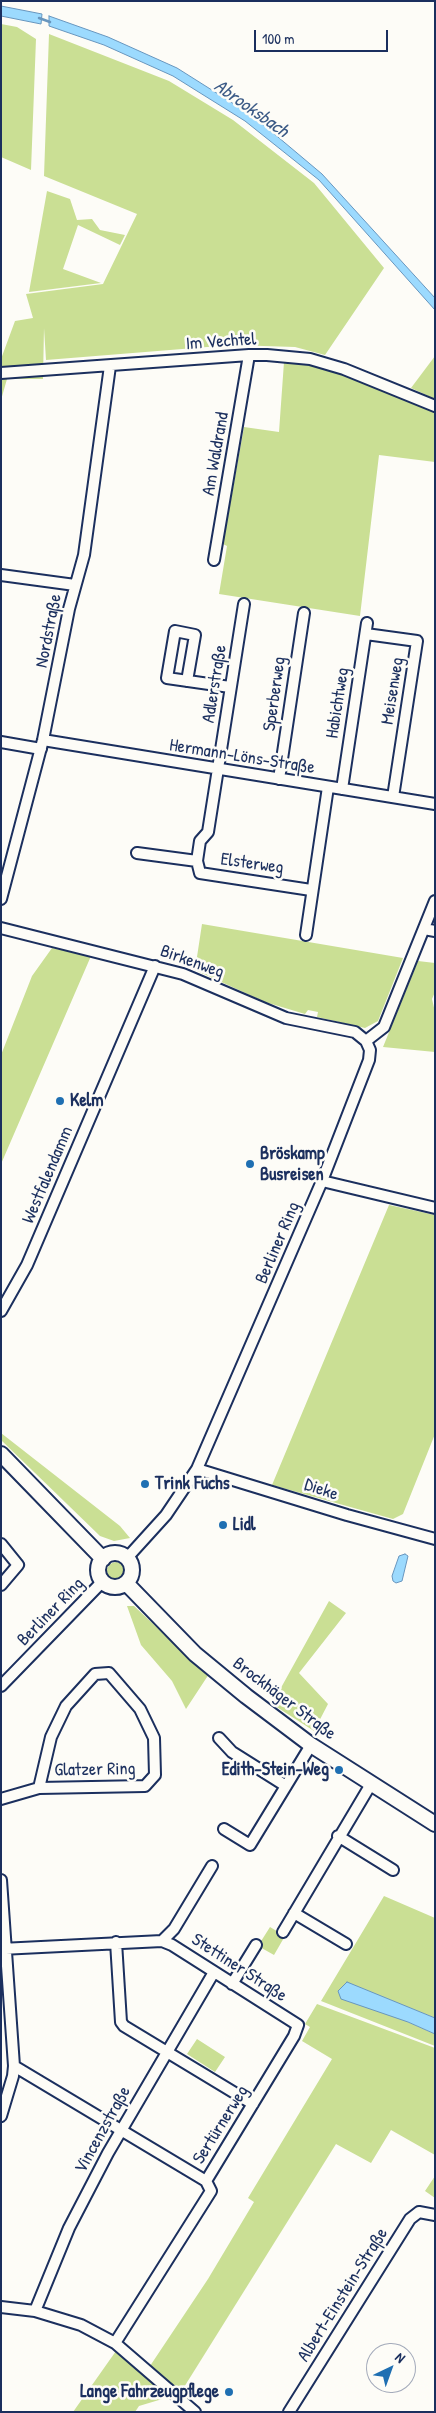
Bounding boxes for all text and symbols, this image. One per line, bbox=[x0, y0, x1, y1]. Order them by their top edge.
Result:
scale bar bbox=[256, 20, 390, 52]
text: 100 m bbox=[262, 28, 295, 49]
water label: Abrooksbach bbox=[209, 75, 293, 143]
street label: Im Vechtel bbox=[185, 329, 257, 355]
street label: Am Waldrand bbox=[198, 411, 234, 497]
street label: Nordstraße bbox=[31, 592, 67, 670]
street label: Adlerstraße bbox=[198, 644, 232, 724]
street label: Sperberweg bbox=[259, 655, 291, 733]
street label: Meisenweg bbox=[377, 656, 409, 726]
street label: Habichtweg bbox=[322, 666, 354, 740]
street label: Hermann-Löns-Straße bbox=[168, 735, 316, 779]
street label: Elsterweg bbox=[219, 849, 285, 879]
street label: Birkenweg bbox=[157, 941, 227, 983]
place label: Kelm bbox=[70, 1090, 104, 1112]
marker: Kelm bbox=[54, 1095, 66, 1107]
street label: Westfalendamm bbox=[18, 1123, 78, 1227]
place label: Bröskamp Busreisen bbox=[260, 1143, 325, 1186]
marker: Bröskamp Busreisen bbox=[244, 1158, 256, 1170]
street label: Berliner Ring bbox=[251, 1199, 305, 1287]
place label: Trink Fuchs bbox=[155, 1473, 230, 1495]
street label: Dieke bbox=[301, 1474, 341, 1506]
marker: Trink Fuchs bbox=[139, 1478, 151, 1490]
place label: Lidl bbox=[233, 1514, 256, 1536]
marker: Lidl bbox=[217, 1519, 229, 1531]
street label: Berliner Ring bbox=[13, 1573, 89, 1651]
street label: Brockhäger Straße bbox=[228, 1653, 340, 1745]
street label: Glatzer Ring bbox=[54, 1758, 136, 1782]
place label: Edith-Stein-Weg bbox=[222, 1759, 329, 1781]
marker: Edith-Stein-Weg bbox=[333, 1764, 345, 1776]
street label: Stettiner Straße bbox=[187, 1929, 291, 2007]
street label: Sertürnerweg bbox=[188, 2082, 254, 2168]
street label: Vincenzstraße bbox=[70, 2083, 136, 2177]
street label: Albert-Einstein-Straße bbox=[293, 2224, 393, 2366]
north arrow bbox=[366, 2343, 416, 2393]
text: N bbox=[392, 2348, 410, 2367]
place label: Lange Fahrzeugpflege bbox=[80, 2381, 219, 2403]
marker: Lange Fahrzeugpflege bbox=[223, 2386, 235, 2398]

